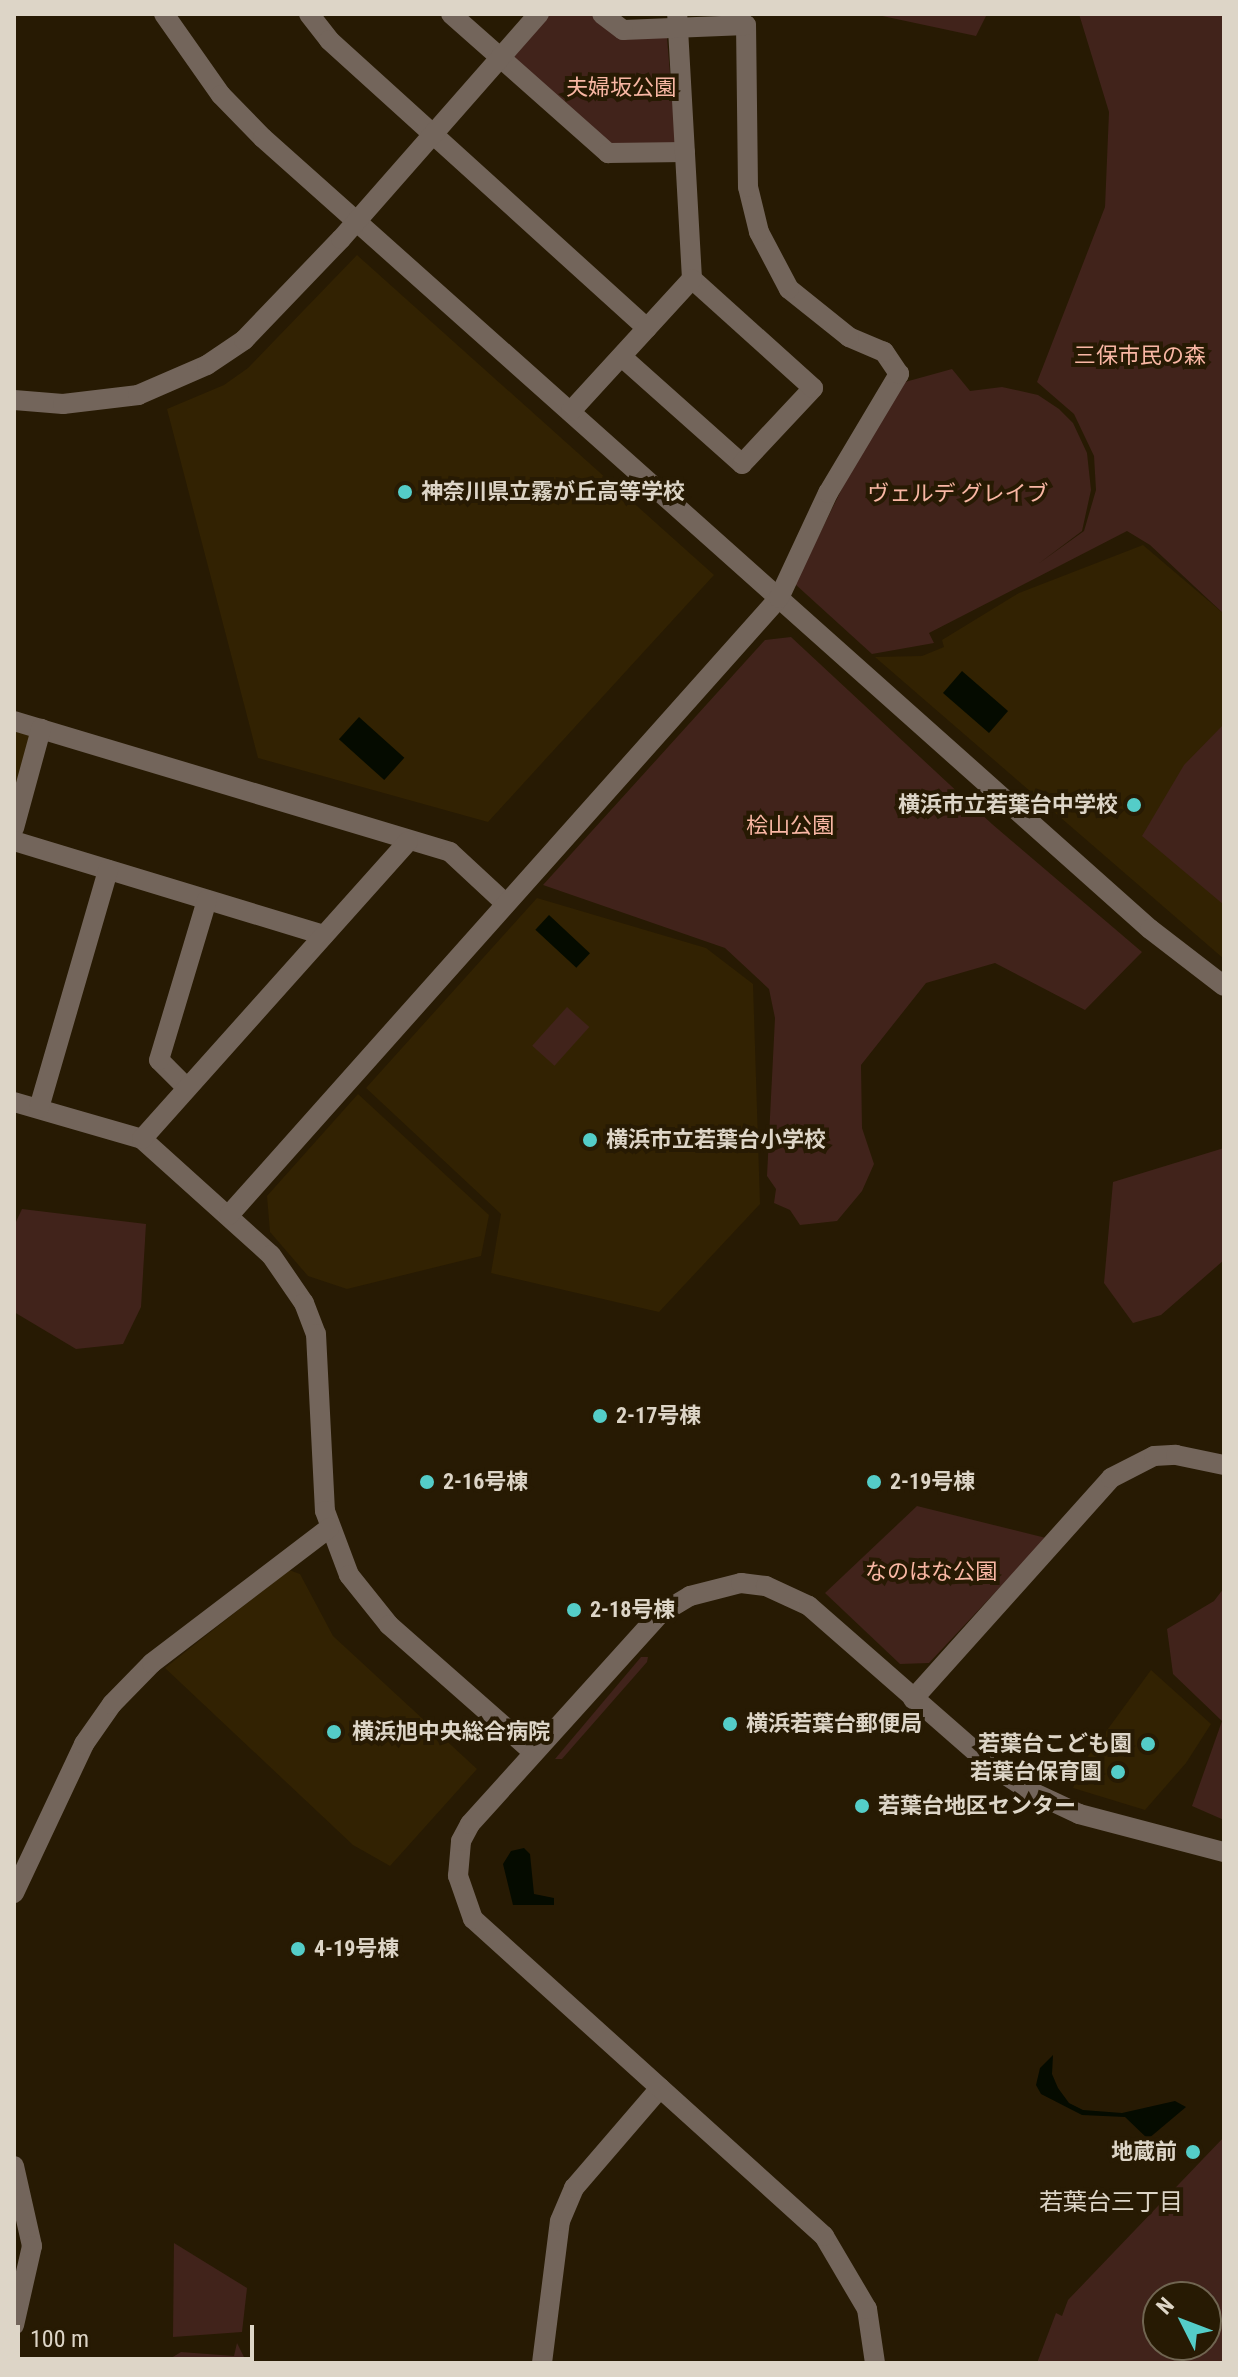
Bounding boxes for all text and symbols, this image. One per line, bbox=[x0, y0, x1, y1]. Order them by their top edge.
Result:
park label: 夫婦坂公園 bbox=[566, 75, 676, 101]
park label: 三保市民の森 bbox=[1074, 343, 1206, 369]
place label: 神奈川県立霧が丘高等学校 bbox=[421, 479, 685, 505]
park label: ヴェルデ グレイブ bbox=[867, 481, 1049, 507]
marker: 神奈川県立霧が丘高等学校 bbox=[396, 483, 414, 501]
place label: 横浜市立若葉台中学校 bbox=[898, 792, 1118, 818]
marker: 横浜市立若葉台中学校 bbox=[1125, 796, 1143, 814]
park label: 桧山公園 bbox=[746, 813, 834, 839]
place label: 横浜市立若葉台小学校 bbox=[606, 1127, 826, 1153]
marker: 横浜市立若葉台小学校 bbox=[581, 1131, 599, 1149]
place label: 2-17号棟 bbox=[616, 1403, 701, 1429]
marker: 2-17号棟 bbox=[591, 1407, 609, 1425]
place label: 2-16号棟 bbox=[443, 1469, 528, 1495]
place label: 2-19号棟 bbox=[890, 1469, 975, 1495]
marker: 2-16号棟 bbox=[418, 1473, 436, 1491]
marker: 2-19号棟 bbox=[865, 1473, 883, 1491]
park label: なのはな公園 bbox=[865, 1559, 997, 1585]
place label: 2-18号棟 bbox=[590, 1597, 675, 1623]
marker: 2-18号棟 bbox=[565, 1601, 583, 1619]
place label: 横浜若葉台郵便局 bbox=[746, 1711, 922, 1737]
marker: 横浜若葉台郵便局 bbox=[721, 1715, 739, 1733]
place label: 横浜旭中央総合病院 bbox=[352, 1719, 550, 1745]
marker: 横浜旭中央総合病院 bbox=[323, 1721, 345, 1743]
place label: 若葉台こども園 bbox=[978, 1731, 1132, 1757]
marker: 若葉台こども園 bbox=[1139, 1735, 1157, 1753]
place label: 若葉台保育園 bbox=[970, 1759, 1102, 1785]
marker: 若葉台保育園 bbox=[1109, 1763, 1127, 1781]
place label: 若葉台地区センター bbox=[878, 1793, 1076, 1819]
marker: 若葉台地区センター bbox=[853, 1797, 871, 1815]
place label: 4-19号棟 bbox=[314, 1936, 399, 1962]
marker: 4-19号棟 bbox=[289, 1940, 307, 1958]
place label: 地蔵前 bbox=[1111, 2139, 1177, 2165]
marker: 地蔵前 bbox=[1184, 2143, 1202, 2161]
district label: 若葉台三丁目 bbox=[1039, 2189, 1183, 2217]
north arrow bbox=[1142, 2281, 1222, 2361]
text: N bbox=[1151, 2293, 1179, 2319]
scale bar bbox=[20, 2309, 258, 2359]
text: 100 m bbox=[30, 2325, 89, 2353]

